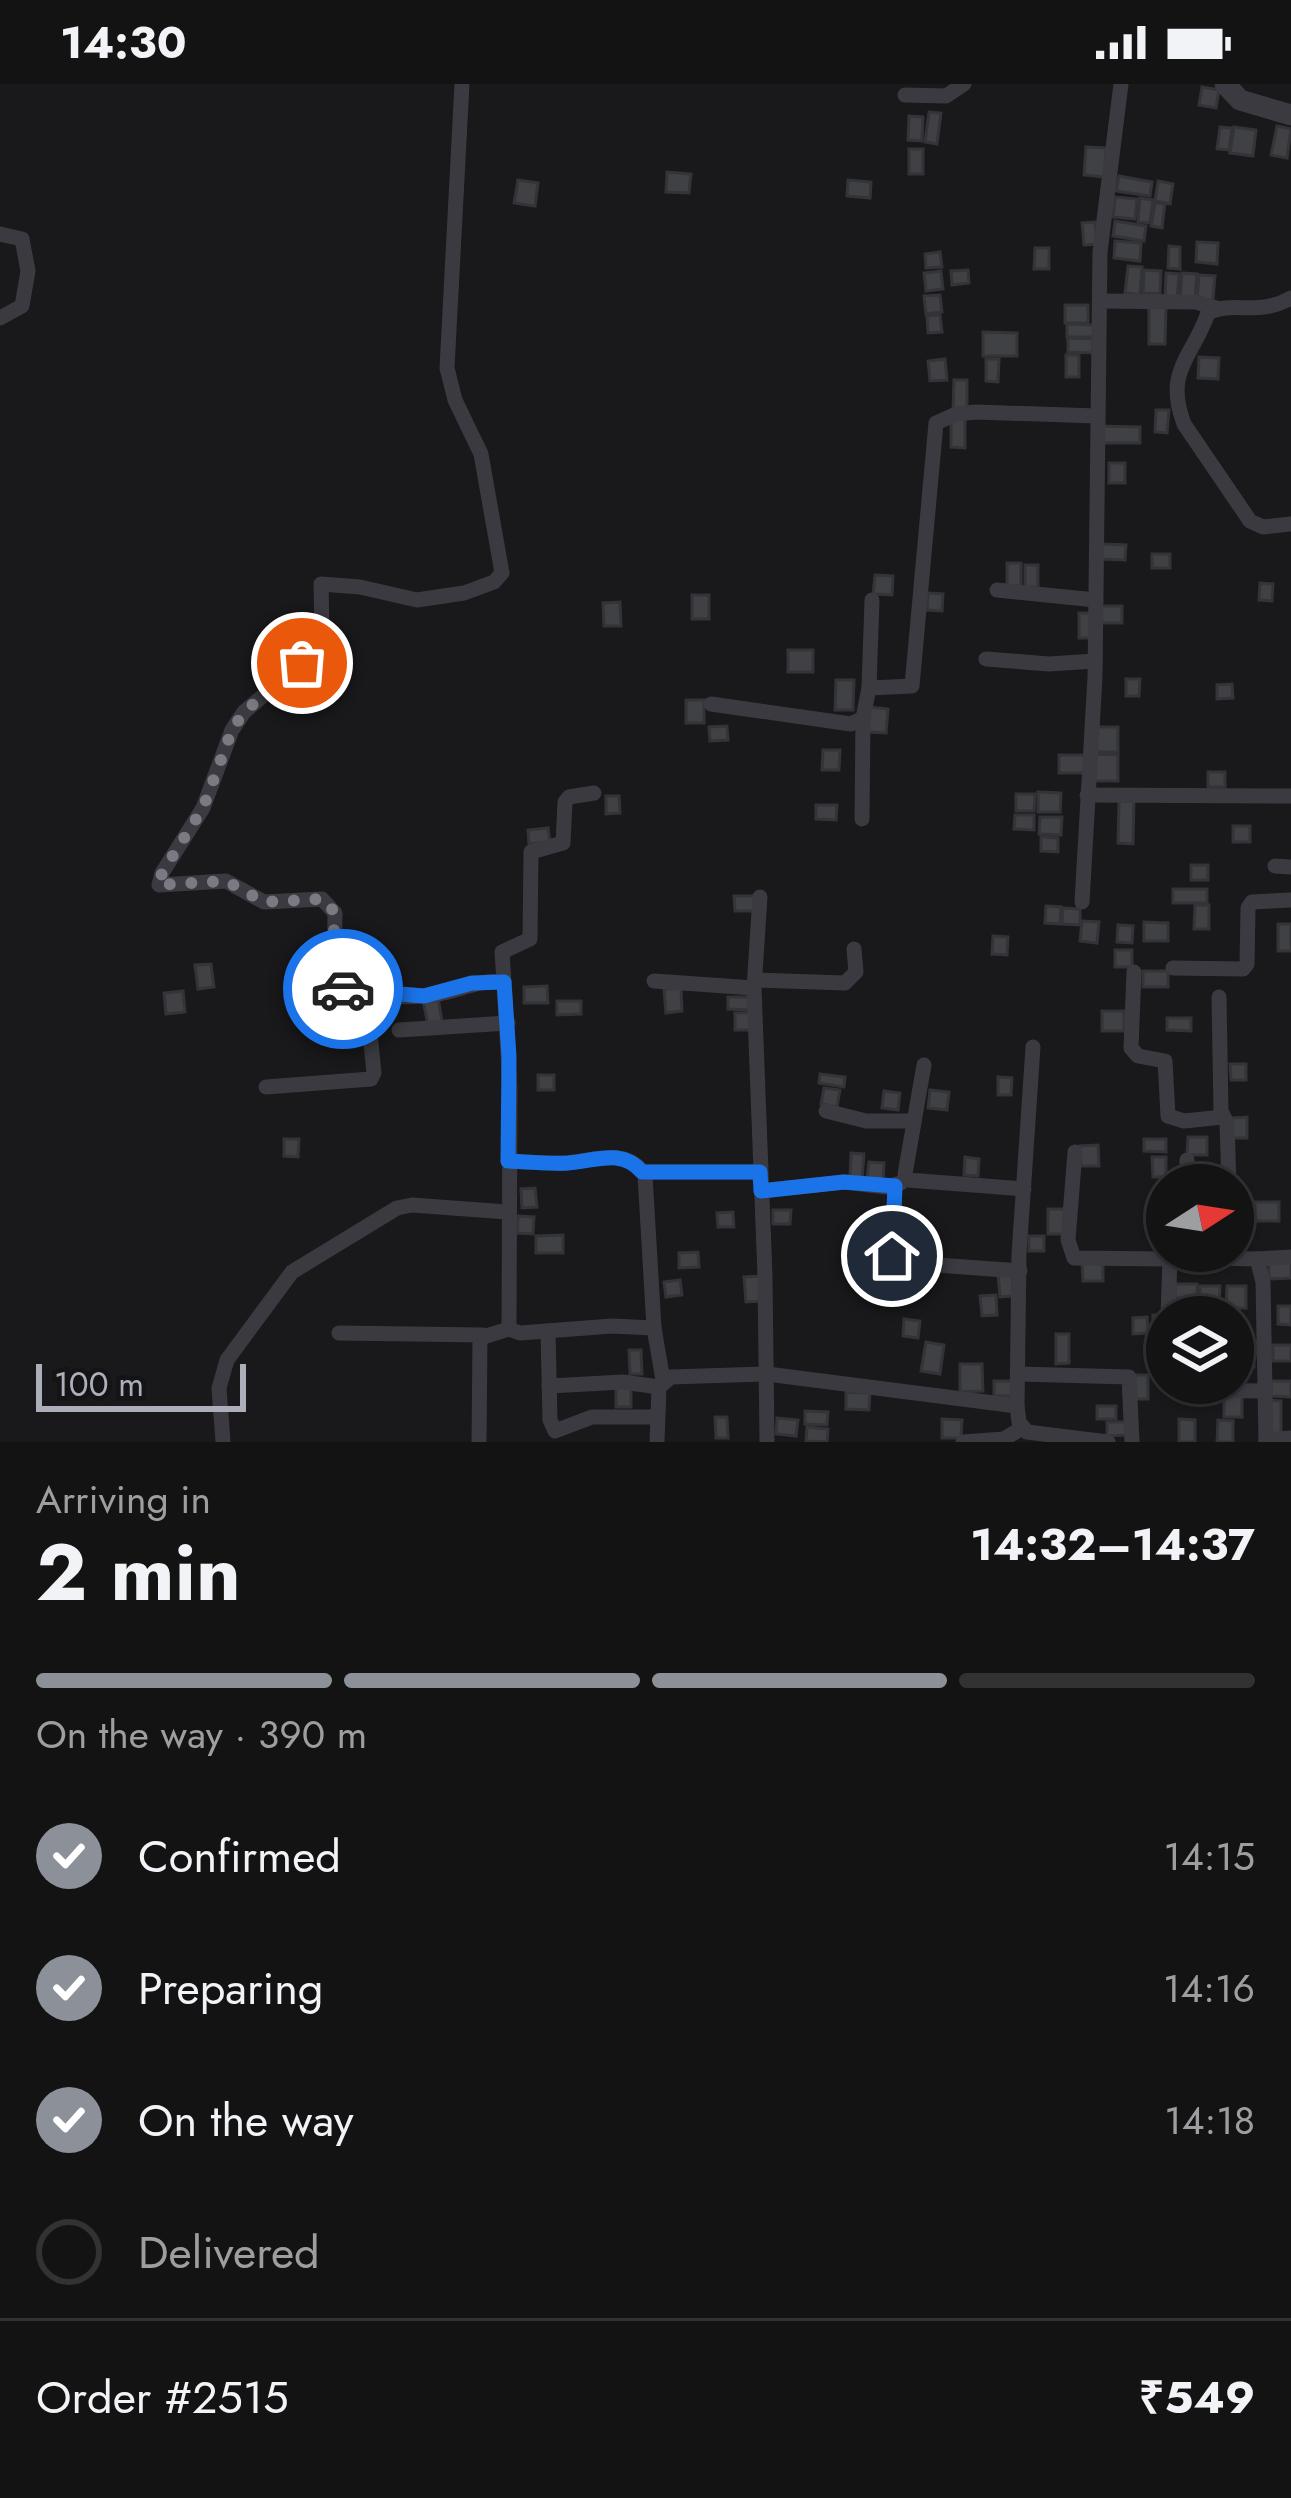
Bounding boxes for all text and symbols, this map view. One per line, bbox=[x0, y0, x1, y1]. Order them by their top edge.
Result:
text: 14:30 bbox=[60, 10, 187, 75]
pin bbox=[251, 612, 353, 714]
icon: bag bbox=[269, 630, 335, 696]
courier bbox=[283, 929, 403, 1049]
icon: car bbox=[310, 956, 376, 1022]
north arrow bbox=[1146, 1164, 1254, 1272]
map controls bbox=[1146, 1164, 1254, 1404]
pin bbox=[841, 1205, 943, 1307]
icon: home bbox=[859, 1223, 925, 1289]
button: layers bbox=[1146, 1296, 1254, 1404]
scale bar bbox=[36, 1358, 246, 1411]
text: 100 m bbox=[54, 1361, 144, 1408]
text: Arriving in bbox=[36, 1471, 211, 1528]
text: 14:32–14:37 bbox=[970, 1512, 1255, 1577]
text: 2 min bbox=[36, 1517, 241, 1629]
text: On the way · 390 m bbox=[36, 1706, 367, 1763]
icon: check bbox=[36, 1823, 102, 1889]
text: Confirmed bbox=[138, 1824, 341, 1889]
text: 14:15 bbox=[1163, 1828, 1255, 1885]
icon: check bbox=[36, 1955, 102, 2021]
text: Preparing bbox=[138, 1956, 323, 2021]
text: 14:16 bbox=[1163, 1960, 1255, 2017]
icon: check bbox=[36, 2087, 102, 2153]
text: On the way bbox=[138, 2088, 354, 2153]
text: 14:18 bbox=[1164, 2092, 1255, 2149]
text: Delivered bbox=[138, 2220, 320, 2285]
text: Order #2515 bbox=[36, 2365, 289, 2430]
text: ₹549 bbox=[1139, 2365, 1255, 2430]

